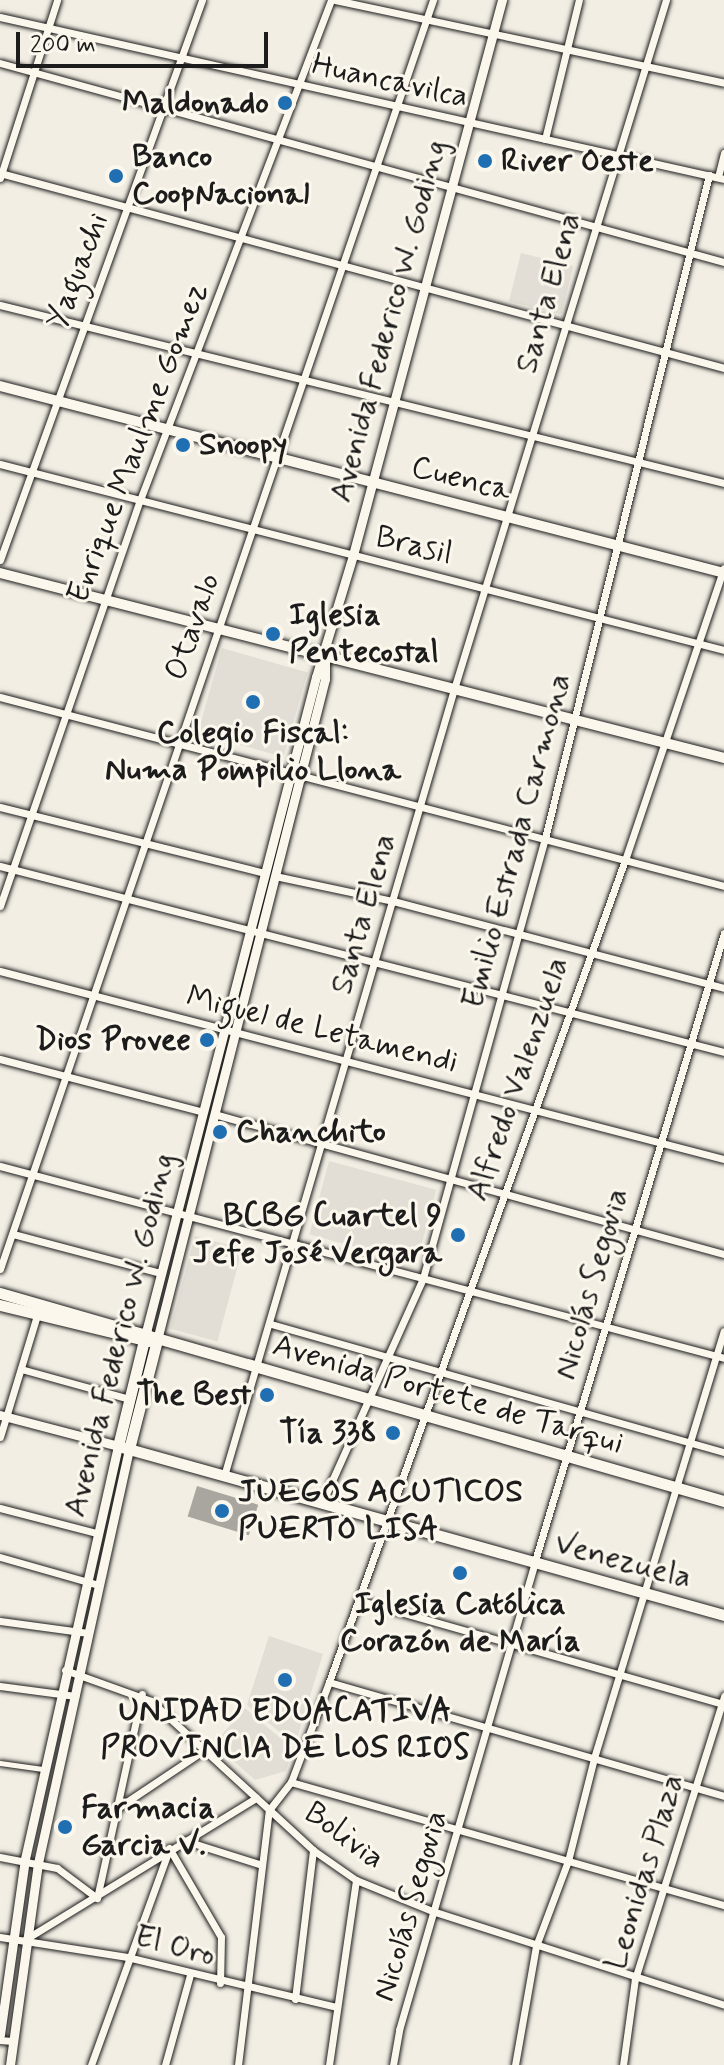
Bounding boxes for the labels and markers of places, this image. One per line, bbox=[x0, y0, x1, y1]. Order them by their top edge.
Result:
place label: Maldonado bbox=[122, 84, 269, 122]
marker: Maldonado bbox=[276, 94, 294, 112]
place label: Banco CoopNacional bbox=[132, 139, 309, 214]
place label: River Oeste bbox=[501, 142, 654, 180]
marker: River Oeste bbox=[476, 152, 494, 170]
marker: Banco CoopNacional bbox=[107, 167, 125, 185]
place label: Snoopy bbox=[199, 426, 287, 464]
marker: Snoopy bbox=[174, 436, 192, 454]
place label: Iglesia Pentecostal bbox=[289, 597, 439, 672]
marker: Iglesia Pentecostal bbox=[264, 625, 282, 643]
marker: Colegio Fiscal: Numa Pompilio Llona bbox=[244, 693, 262, 711]
place label: Colegio Fiscal: Numa Pompilio Llona bbox=[107, 715, 399, 790]
place label: Dios Provee bbox=[37, 1021, 191, 1059]
marker: Dios Provee bbox=[198, 1031, 216, 1049]
place label: Chanchito bbox=[236, 1113, 386, 1151]
marker: Chanchito bbox=[211, 1123, 229, 1141]
place label: BCBG Cuartel 9 Jefe José Vergara bbox=[192, 1198, 442, 1273]
marker: BCBG Cuartel 9 Jefe José Vergara bbox=[449, 1226, 467, 1244]
place label: The Best bbox=[136, 1376, 251, 1414]
marker: The Best bbox=[258, 1386, 276, 1404]
place label: Tía 338 bbox=[279, 1414, 377, 1452]
marker: Tía 338 bbox=[384, 1424, 402, 1442]
place label: JUEGOS ACUTICOS PUERTO LISA bbox=[238, 1474, 523, 1549]
marker: JUEGOS ACUTICOS PUERTO LISA bbox=[213, 1502, 231, 1520]
marker: Iglesia Católica Corazón de María bbox=[451, 1564, 469, 1582]
place label: Iglesia Católica Corazón de María bbox=[339, 1586, 581, 1661]
marker: UNIDAD EDUACATIVA PROVINCIA DE LOS RIOS bbox=[276, 1671, 294, 1689]
place label: UNIDAD EDUACATIVA PROVINCIA DE LOS RIOS bbox=[101, 1693, 469, 1768]
place label: Farmacia Garcia V. bbox=[81, 1790, 215, 1865]
marker: Farmacia Garcia V. bbox=[56, 1818, 74, 1836]

